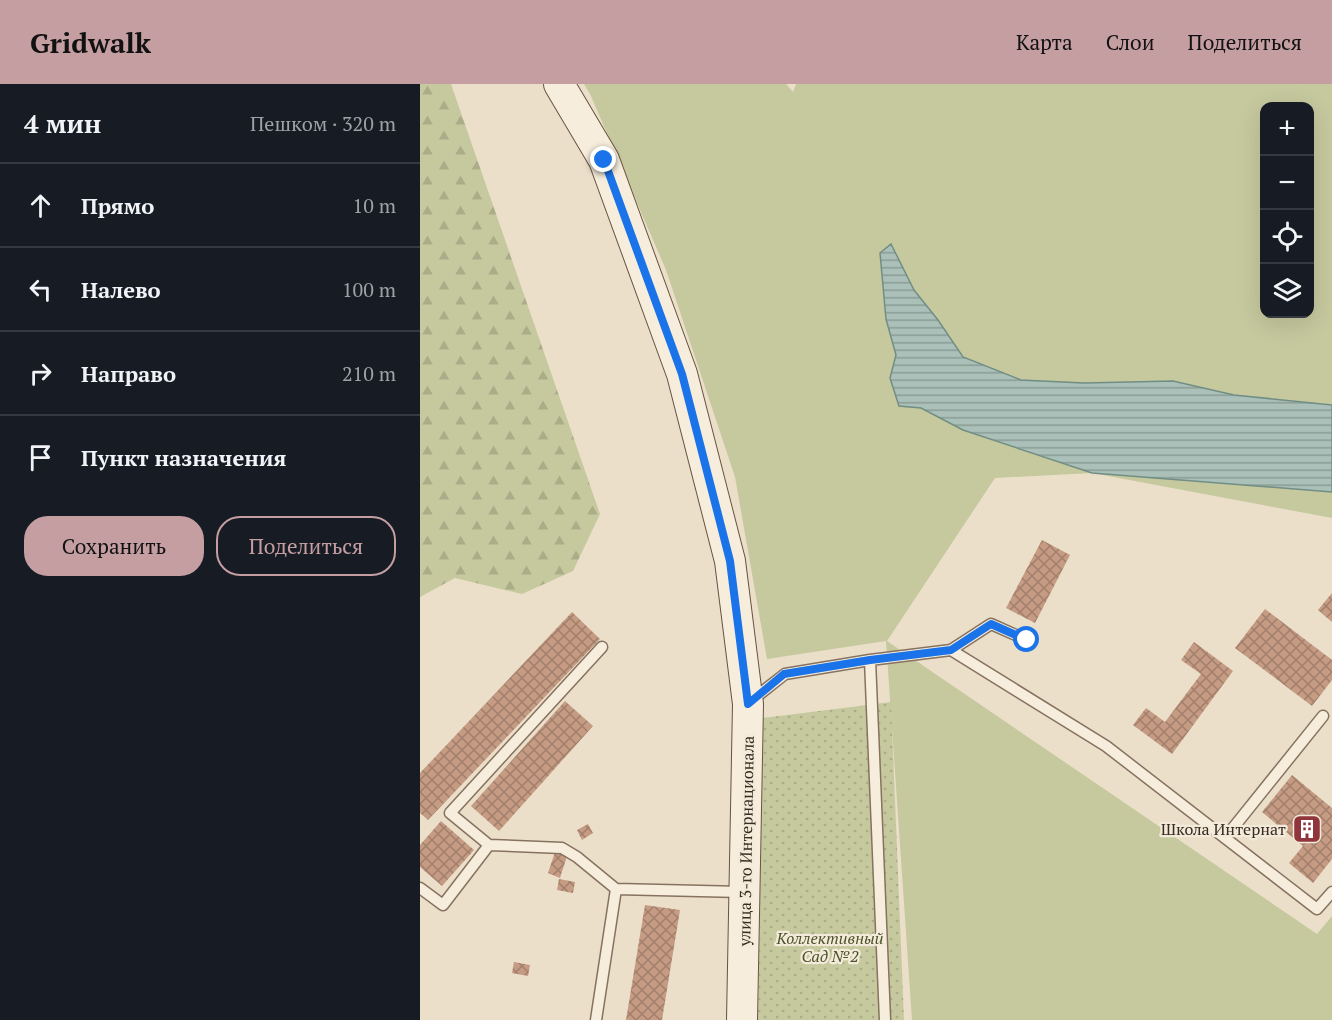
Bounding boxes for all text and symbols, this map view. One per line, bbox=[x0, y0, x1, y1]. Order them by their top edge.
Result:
text: Gridwalk bbox=[30, 24, 151, 61]
text: Карта bbox=[1016, 28, 1073, 56]
text: Слои bbox=[1106, 28, 1155, 56]
text: Поделиться bbox=[1188, 28, 1302, 56]
map controls bbox=[1260, 102, 1314, 318]
button: + bbox=[1260, 102, 1314, 156]
text: 4 мин bbox=[24, 106, 101, 140]
text: Пешком · 320 m bbox=[250, 110, 396, 137]
route end bbox=[590, 146, 616, 172]
button: − bbox=[1260, 156, 1314, 210]
icon: ahead bbox=[24, 189, 57, 222]
text: Прямо bbox=[81, 191, 154, 220]
text: 10 m bbox=[353, 192, 396, 219]
button: locate bbox=[1260, 210, 1314, 264]
button: layers bbox=[1260, 264, 1314, 318]
icon: left bbox=[24, 273, 57, 306]
text: Налево bbox=[81, 275, 161, 304]
text: 100 m bbox=[342, 276, 396, 303]
icon: right bbox=[24, 357, 57, 390]
text: Направо bbox=[81, 359, 176, 388]
text: 210 m bbox=[342, 360, 396, 387]
icon: arrive bbox=[24, 441, 57, 474]
text: Пункт назначения bbox=[81, 443, 286, 472]
button: Сохранить bbox=[24, 516, 204, 576]
button: Поделиться bbox=[216, 516, 396, 576]
route start bbox=[1013, 626, 1039, 652]
street label: улица 3-го Интернационала bbox=[733, 736, 759, 947]
building icon: Школа Интернат bbox=[1291, 813, 1323, 845]
place label: Школа Интернат bbox=[1161, 818, 1286, 840]
park label: Коллективный Сад №2 bbox=[776, 927, 884, 967]

